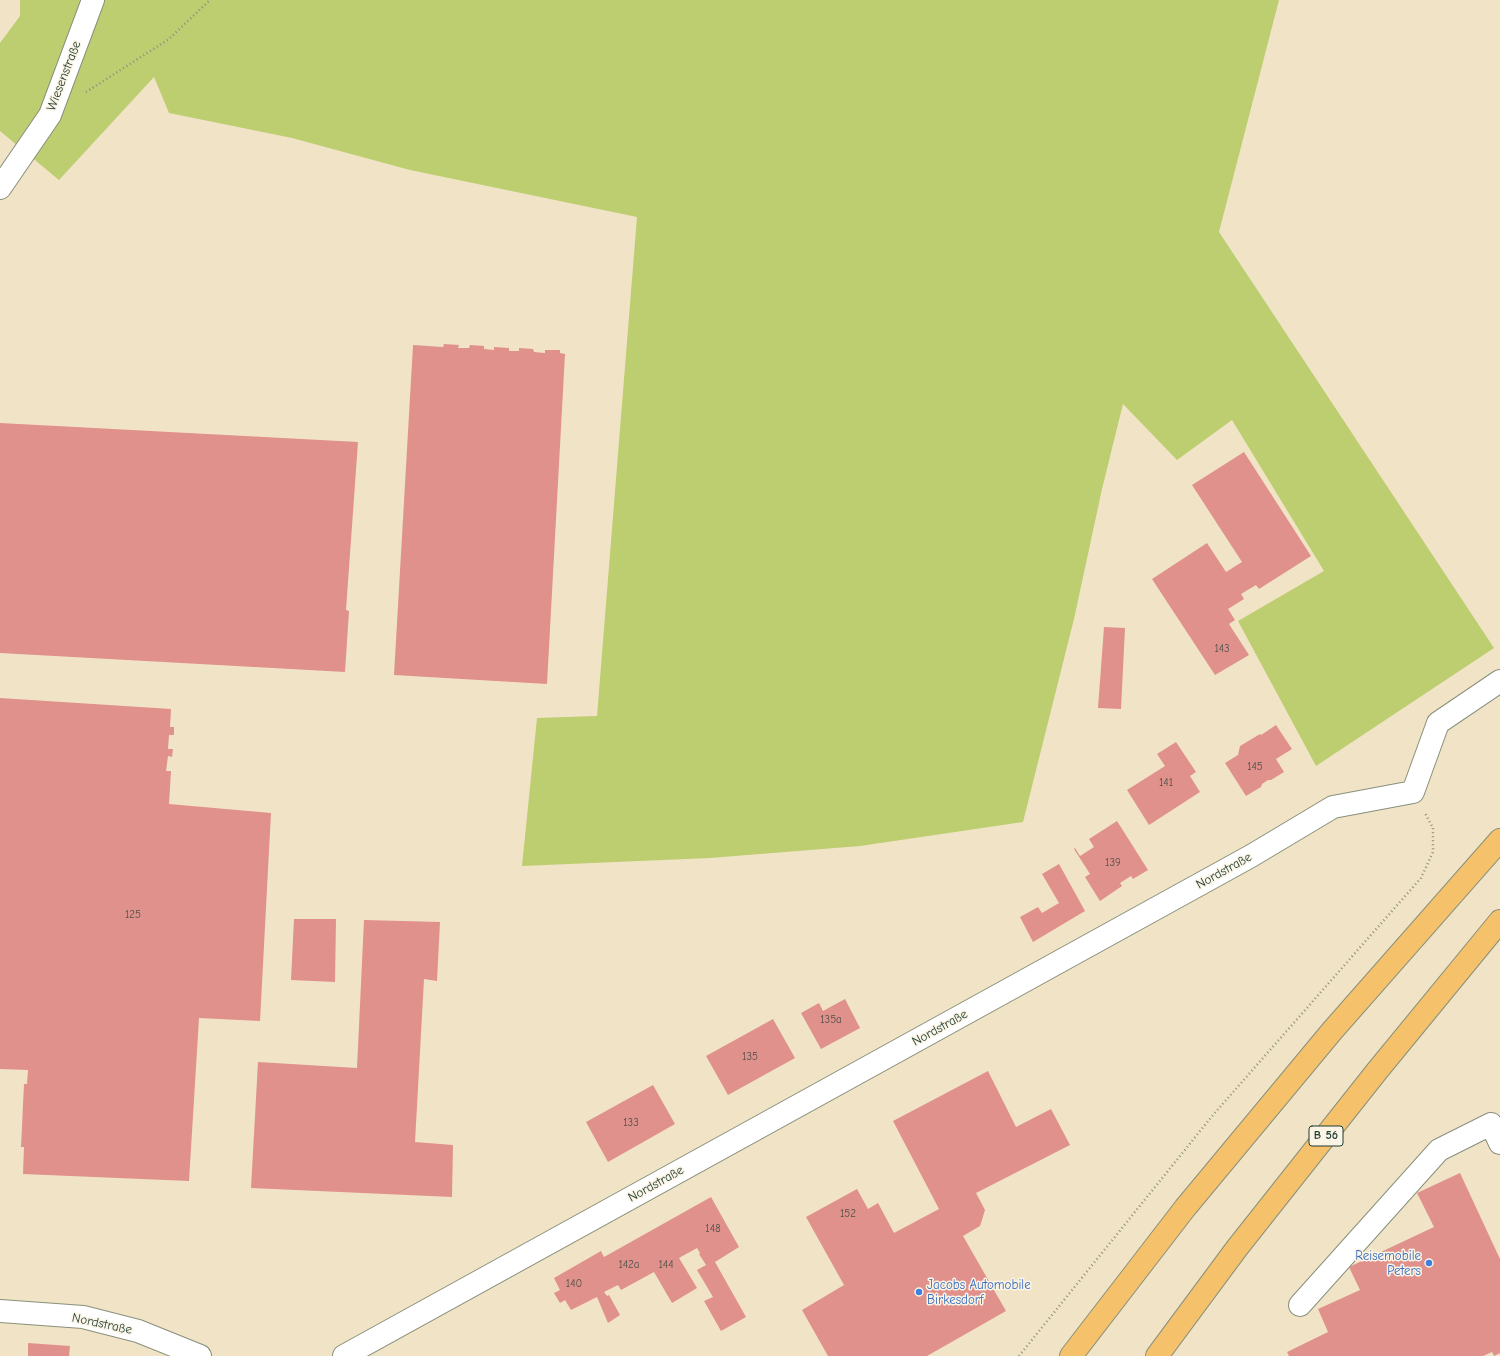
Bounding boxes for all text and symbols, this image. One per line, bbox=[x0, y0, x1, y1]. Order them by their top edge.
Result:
street label: Wiesenstraße bbox=[43, 39, 85, 113]
house number: 143 bbox=[1214, 642, 1230, 656]
house number: 145 bbox=[1247, 760, 1263, 774]
house number: 141 bbox=[1159, 776, 1173, 790]
street label: Nordstraße bbox=[1193, 849, 1255, 893]
house number: 139 bbox=[1105, 856, 1121, 870]
house number: 125 bbox=[125, 908, 141, 922]
street label: Nordstraße bbox=[909, 1006, 971, 1050]
house number: 135a bbox=[820, 1013, 842, 1027]
house number: 135 bbox=[742, 1050, 758, 1064]
house number: 133 bbox=[623, 1116, 639, 1130]
road number: B 56 bbox=[1309, 1126, 1343, 1146]
street label: Nordstraße bbox=[625, 1162, 687, 1206]
house number: 152 bbox=[840, 1207, 856, 1221]
house number: 148 bbox=[705, 1222, 721, 1236]
place label: Reisemobile Peters bbox=[1355, 1248, 1421, 1279]
house number: 142a bbox=[618, 1258, 640, 1272]
house number: 144 bbox=[659, 1258, 673, 1272]
marker: Reisemobile Peters bbox=[1424, 1258, 1434, 1268]
house number: 140 bbox=[566, 1277, 582, 1291]
place label: Jacobs Automobile Birkesdorf bbox=[927, 1277, 1031, 1308]
marker: Jacobs Automobile Birkesdorf bbox=[914, 1287, 924, 1297]
street label: Nordstraße bbox=[70, 1310, 134, 1338]

